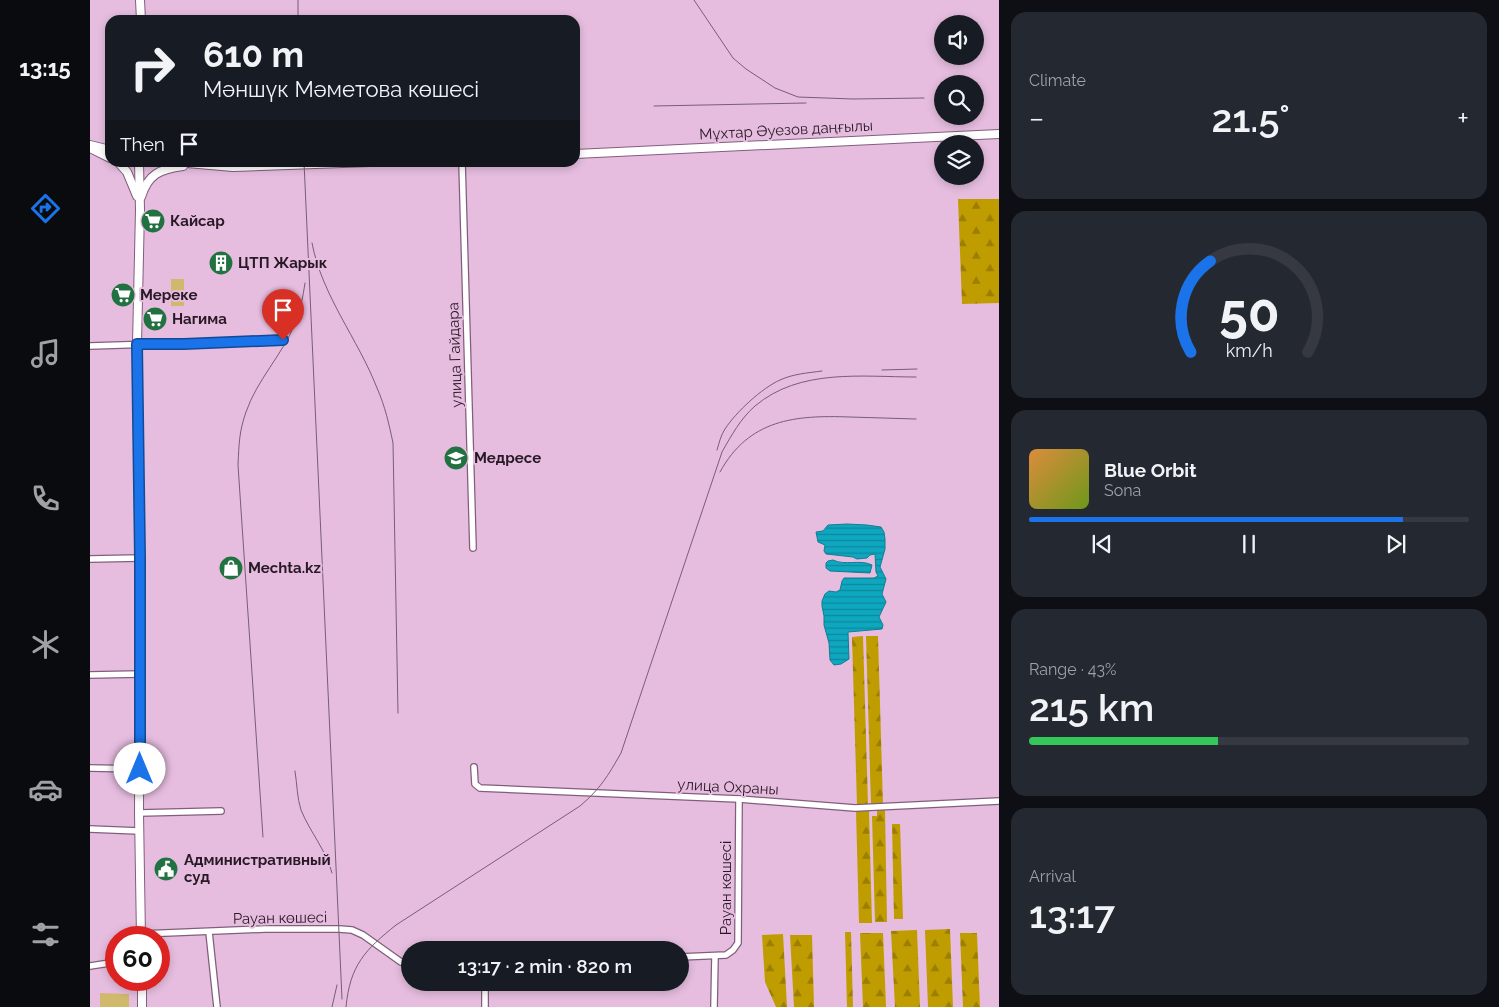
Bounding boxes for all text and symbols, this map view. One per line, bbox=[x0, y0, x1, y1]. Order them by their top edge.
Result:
map controls bbox=[934, 15, 984, 185]
button: sound bbox=[934, 15, 984, 65]
text: 610 m bbox=[203, 34, 304, 75]
icon: right bbox=[120, 35, 185, 100]
text: 13:15 bbox=[19, 55, 71, 81]
text: Climate bbox=[1029, 71, 1086, 90]
button: search bbox=[934, 75, 984, 125]
text: Мәншүк Мәметова көшесі bbox=[203, 76, 479, 102]
text: 21.5° bbox=[1212, 96, 1290, 141]
text: − bbox=[1029, 102, 1044, 135]
text: + bbox=[1457, 102, 1469, 135]
street label: Мұхтар Әуезов даңғылы bbox=[699, 116, 873, 144]
icon: arrive bbox=[175, 130, 203, 158]
text: Then bbox=[120, 133, 165, 155]
button: layers bbox=[934, 135, 984, 185]
icon: directions bbox=[28, 191, 63, 226]
supermarket icon: Кайсар bbox=[140, 208, 166, 234]
place label: Кайсар bbox=[170, 212, 225, 230]
building icon: ЦТП Жарык bbox=[208, 250, 234, 276]
place label: ЦТП Жарык bbox=[238, 254, 328, 272]
supermarket icon: Мереке bbox=[110, 282, 136, 308]
text: 50 bbox=[1219, 282, 1279, 343]
place label: Мереке bbox=[140, 286, 197, 304]
pin bbox=[262, 289, 304, 340]
icon: arrive bbox=[269, 296, 297, 324]
street label: улица Гайдара bbox=[444, 302, 466, 408]
supermarket icon: Нагима bbox=[142, 306, 168, 332]
place label: Нагима bbox=[172, 310, 227, 328]
icon: music bbox=[28, 336, 63, 371]
text: km/h bbox=[1225, 340, 1273, 361]
school or university icon: Медресе bbox=[443, 445, 469, 471]
place label: Медресе bbox=[474, 449, 541, 467]
text: Blue Orbit bbox=[1104, 459, 1196, 481]
icon: phone bbox=[28, 481, 63, 516]
text: Sona bbox=[1104, 481, 1141, 500]
icon: previous bbox=[1088, 530, 1116, 558]
icon: pause bbox=[1235, 530, 1263, 558]
icon: next bbox=[1382, 530, 1410, 558]
shop icon: Mechta.kz bbox=[218, 555, 244, 581]
place label: Mechta.kz bbox=[248, 559, 321, 577]
icon: climate bbox=[28, 627, 63, 662]
text: Range · 43% bbox=[1029, 660, 1117, 679]
text: 215 km bbox=[1029, 685, 1154, 730]
position arrow bbox=[113, 742, 165, 794]
icon: car bbox=[28, 772, 63, 807]
street label: улица Охраны bbox=[677, 775, 779, 799]
street label: Рауан көшесі bbox=[717, 841, 735, 935]
place label: Административный суд bbox=[184, 851, 331, 886]
public building icon: Административный суд bbox=[153, 856, 179, 882]
text: Arrival bbox=[1029, 867, 1076, 886]
text: 13:17 bbox=[1029, 892, 1115, 937]
street label: Рауан көшесі bbox=[233, 908, 327, 928]
icon: filters bbox=[28, 917, 63, 952]
speed limit sign: 60 bbox=[105, 926, 170, 991]
text: 13:17 · 2 min · 820 m bbox=[458, 955, 632, 977]

